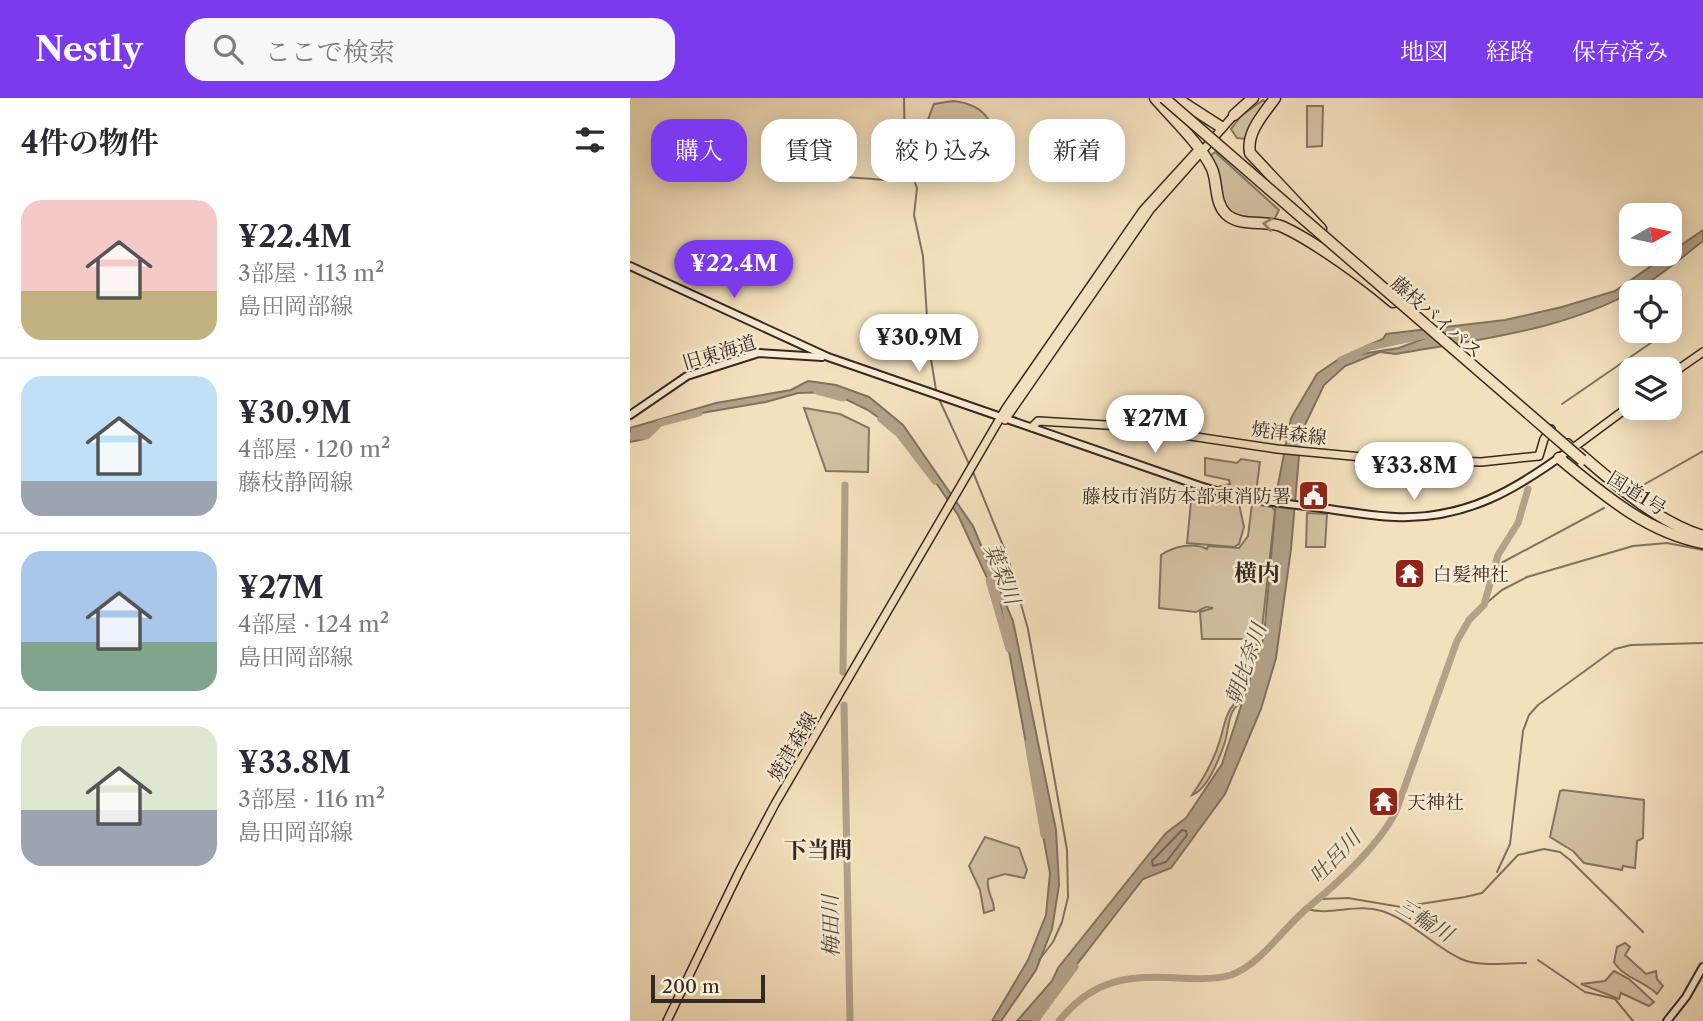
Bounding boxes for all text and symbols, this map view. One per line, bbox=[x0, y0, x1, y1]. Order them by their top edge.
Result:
search box bbox=[185, 18, 675, 81]
text: Nestly bbox=[35, 29, 143, 70]
icon: search bbox=[209, 30, 247, 68]
text: ここで検索 bbox=[265, 36, 395, 68]
text: 地図 bbox=[1400, 37, 1448, 66]
text: 経路 bbox=[1486, 37, 1534, 66]
text: 保存済み bbox=[1572, 37, 1668, 66]
chip: 購入 bbox=[651, 119, 747, 182]
chip: 賃貸 bbox=[761, 119, 857, 182]
chip: 絞り込み bbox=[871, 119, 1015, 182]
chip: 新着 bbox=[1029, 119, 1125, 182]
icon: filters bbox=[571, 121, 609, 159]
text: 4件の物件 bbox=[21, 124, 159, 161]
north arrow bbox=[1619, 203, 1682, 266]
map controls bbox=[1619, 203, 1682, 420]
one-way arrow bbox=[1262, 217, 1274, 232]
text: ¥22.4M bbox=[238, 218, 352, 255]
icon: home bbox=[77, 228, 161, 312]
pin: ¥22.4M bbox=[677, 240, 791, 300]
text: ¥22.4M bbox=[690, 249, 778, 277]
text: 3部屋 · 113 m² bbox=[238, 259, 384, 287]
street label: 藤枝バイパス bbox=[1386, 271, 1487, 363]
button: locate bbox=[1619, 280, 1682, 343]
text: 島田岡部線 bbox=[238, 292, 353, 320]
pin: ¥30.9M bbox=[862, 314, 976, 374]
text: ¥30.9M bbox=[875, 323, 963, 351]
street label: 旧東海道 bbox=[679, 330, 759, 375]
button: layers bbox=[1619, 357, 1682, 420]
text: ¥30.9M bbox=[238, 394, 352, 431]
pin: ¥27M bbox=[1114, 396, 1196, 455]
icon: home bbox=[77, 404, 161, 488]
text: ¥27M bbox=[1122, 404, 1188, 432]
street label: 焼津森線 bbox=[1250, 417, 1328, 450]
text: 4部屋 · 120 m² bbox=[238, 435, 390, 463]
pin: ¥33.8M bbox=[1357, 442, 1471, 502]
text: ¥33.8M bbox=[1371, 451, 1457, 479]
street label: 国道1号 bbox=[1603, 466, 1670, 520]
text: 藤枝静岡線 bbox=[238, 468, 353, 496]
public building icon: 藤枝市消防本部東消防署 bbox=[1297, 479, 1331, 513]
place label: 藤枝市消防本部東消防署 bbox=[1082, 485, 1291, 508]
water label: 葉梨川 bbox=[980, 540, 1026, 610]
temple icon: 白髪神社 bbox=[1393, 557, 1427, 591]
district label: 横内 bbox=[1234, 559, 1280, 587]
place label: 白髪神社 bbox=[1433, 563, 1509, 586]
text: ¥27M bbox=[238, 569, 324, 606]
icon: home bbox=[77, 579, 161, 663]
text: 4部屋 · 124 m² bbox=[238, 610, 389, 638]
water label: 朝比奈川 bbox=[1220, 618, 1272, 708]
text: 島田岡部線 bbox=[238, 643, 353, 671]
street label: 焼津森線 bbox=[763, 708, 822, 785]
text: ¥33.8M bbox=[238, 744, 351, 781]
icon: home bbox=[77, 754, 161, 838]
text: 3部屋 · 116 m² bbox=[238, 785, 385, 813]
temple icon: 天神社 bbox=[1367, 785, 1401, 819]
place label: 天神社 bbox=[1407, 791, 1464, 814]
text: 島田岡部線 bbox=[238, 818, 353, 846]
water label: 吐呂川 bbox=[1304, 824, 1367, 888]
district label: 下当間 bbox=[784, 836, 853, 864]
water label: 梅田川 bbox=[817, 892, 844, 958]
water label: 三輪川 bbox=[1391, 893, 1459, 948]
scale bar bbox=[651, 972, 765, 1004]
text: 200 m bbox=[662, 975, 720, 998]

